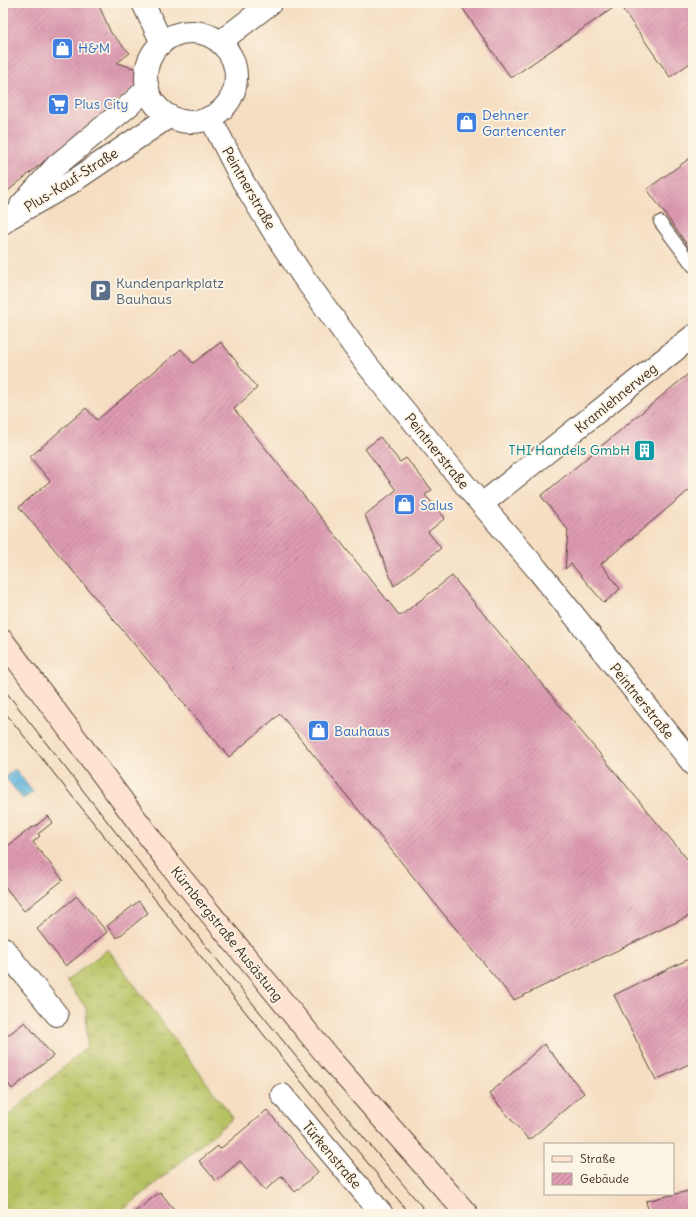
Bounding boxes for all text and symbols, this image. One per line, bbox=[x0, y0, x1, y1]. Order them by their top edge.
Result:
shop icon: H&M bbox=[50, 35, 76, 61]
place label: H&M bbox=[78, 39, 110, 57]
supermarket icon: Plus City bbox=[46, 91, 72, 117]
place label: Plus City bbox=[74, 95, 128, 113]
place label: Dehner Gartencenter bbox=[482, 106, 567, 140]
shop icon: Dehner Gartencenter bbox=[453, 110, 479, 136]
street label: Peintnerstraße bbox=[218, 143, 280, 233]
street label: Plus-Kauf-Straße bbox=[21, 144, 121, 216]
place label: Kundenparkplatz Bauhaus bbox=[116, 274, 224, 308]
parking icon: Kundenparkplatz Bauhaus bbox=[88, 278, 114, 304]
street label: Kramlehnerweg bbox=[571, 359, 661, 437]
street label: Peintnerstraße bbox=[401, 409, 473, 493]
building icon: THI Handels GmbH bbox=[632, 437, 658, 463]
place label: THI Handels GmbH bbox=[508, 441, 630, 459]
shop icon: Salus bbox=[392, 492, 418, 518]
place label: Salus bbox=[420, 496, 453, 514]
street label: Peintnerstraße bbox=[606, 659, 678, 743]
shop icon: Bauhaus bbox=[305, 718, 331, 744]
place label: Bauhaus bbox=[334, 722, 390, 740]
street label: Kürnbergstraße Ausästung bbox=[167, 863, 287, 1005]
street label: Türkenstraße bbox=[299, 1118, 365, 1192]
legend bbox=[544, 1143, 674, 1195]
text: Straße bbox=[580, 1151, 615, 1166]
text: Gebäude bbox=[580, 1171, 629, 1186]

